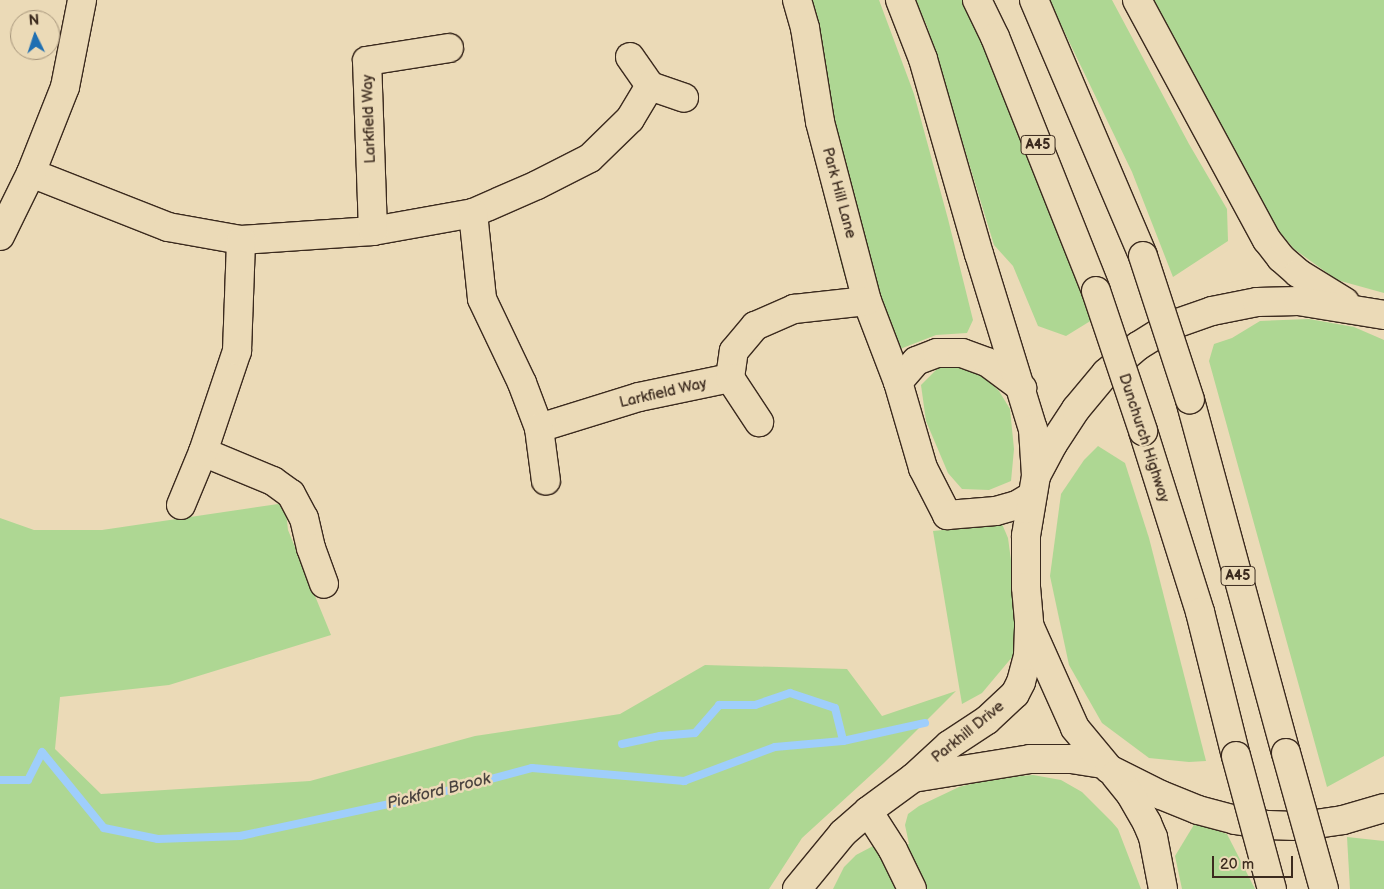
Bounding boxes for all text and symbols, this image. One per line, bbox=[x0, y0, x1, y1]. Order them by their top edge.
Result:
north arrow bbox=[10, 10, 60, 60]
text: N bbox=[28, 12, 40, 29]
street label: Larkfield Way bbox=[358, 74, 380, 164]
road number: A45 bbox=[1020, 134, 1056, 156]
street label: Park Hill Lane bbox=[818, 146, 860, 240]
street label: Dunchurch Highway bbox=[1115, 371, 1173, 505]
street label: Larkfield Way bbox=[617, 374, 709, 412]
road number: A45 bbox=[1220, 564, 1256, 588]
street label: Parkhill Drive bbox=[928, 697, 1008, 767]
water label: Pickford Brook bbox=[385, 770, 493, 814]
scale bar bbox=[1214, 846, 1295, 878]
text: 20 m bbox=[1220, 855, 1254, 874]

